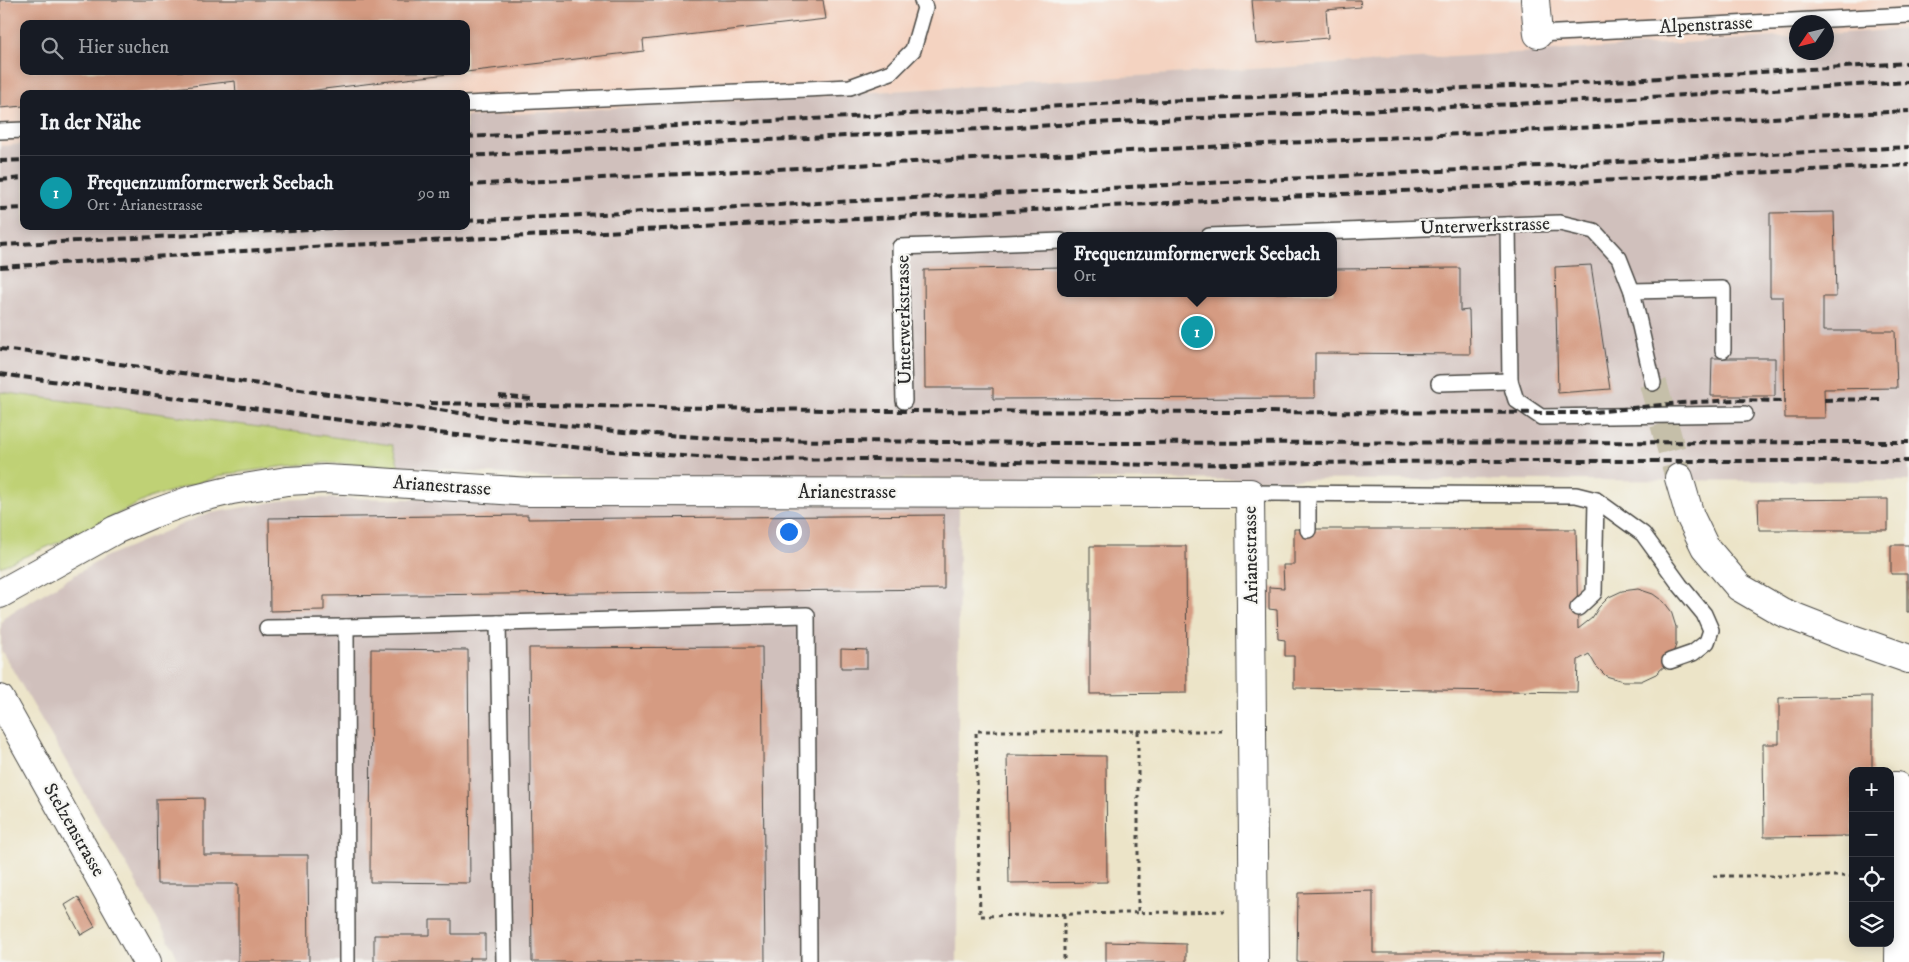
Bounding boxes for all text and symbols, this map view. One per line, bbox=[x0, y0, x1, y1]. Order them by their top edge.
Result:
street label: Alpenstrasse bbox=[1659, 11, 1753, 39]
north arrow bbox=[1789, 15, 1834, 60]
search box bbox=[20, 20, 470, 75]
icon: search bbox=[38, 34, 66, 62]
text: Hier suchen bbox=[78, 36, 169, 59]
text: In der Nähe bbox=[40, 110, 141, 136]
text: Frequenzumformerwerk Seebach bbox=[87, 172, 334, 195]
text: 1 bbox=[53, 183, 59, 203]
text: 90 m bbox=[418, 183, 450, 203]
text: Ort · Arianestrasse bbox=[87, 195, 203, 215]
street label: Unterwerkstrasse bbox=[1420, 212, 1550, 240]
popup bbox=[1057, 232, 1337, 297]
text: Frequenzumformerwerk Seebach bbox=[1074, 243, 1320, 266]
street label: Unterwerkstrasse bbox=[891, 255, 917, 385]
text: Ort bbox=[1074, 266, 1096, 286]
pin: 1 bbox=[1181, 313, 1213, 351]
street label: Arianestrasse bbox=[392, 471, 492, 501]
street label: Arianestrasse bbox=[798, 481, 896, 504]
street label: Arianestrasse bbox=[1239, 506, 1263, 604]
your location bbox=[776, 519, 802, 545]
map controls bbox=[1849, 767, 1894, 947]
button: + bbox=[1849, 767, 1894, 812]
street label: Stelzenstrasse bbox=[38, 779, 110, 881]
button: − bbox=[1849, 812, 1894, 857]
button: locate bbox=[1849, 857, 1894, 902]
button: layers bbox=[1849, 902, 1894, 947]

